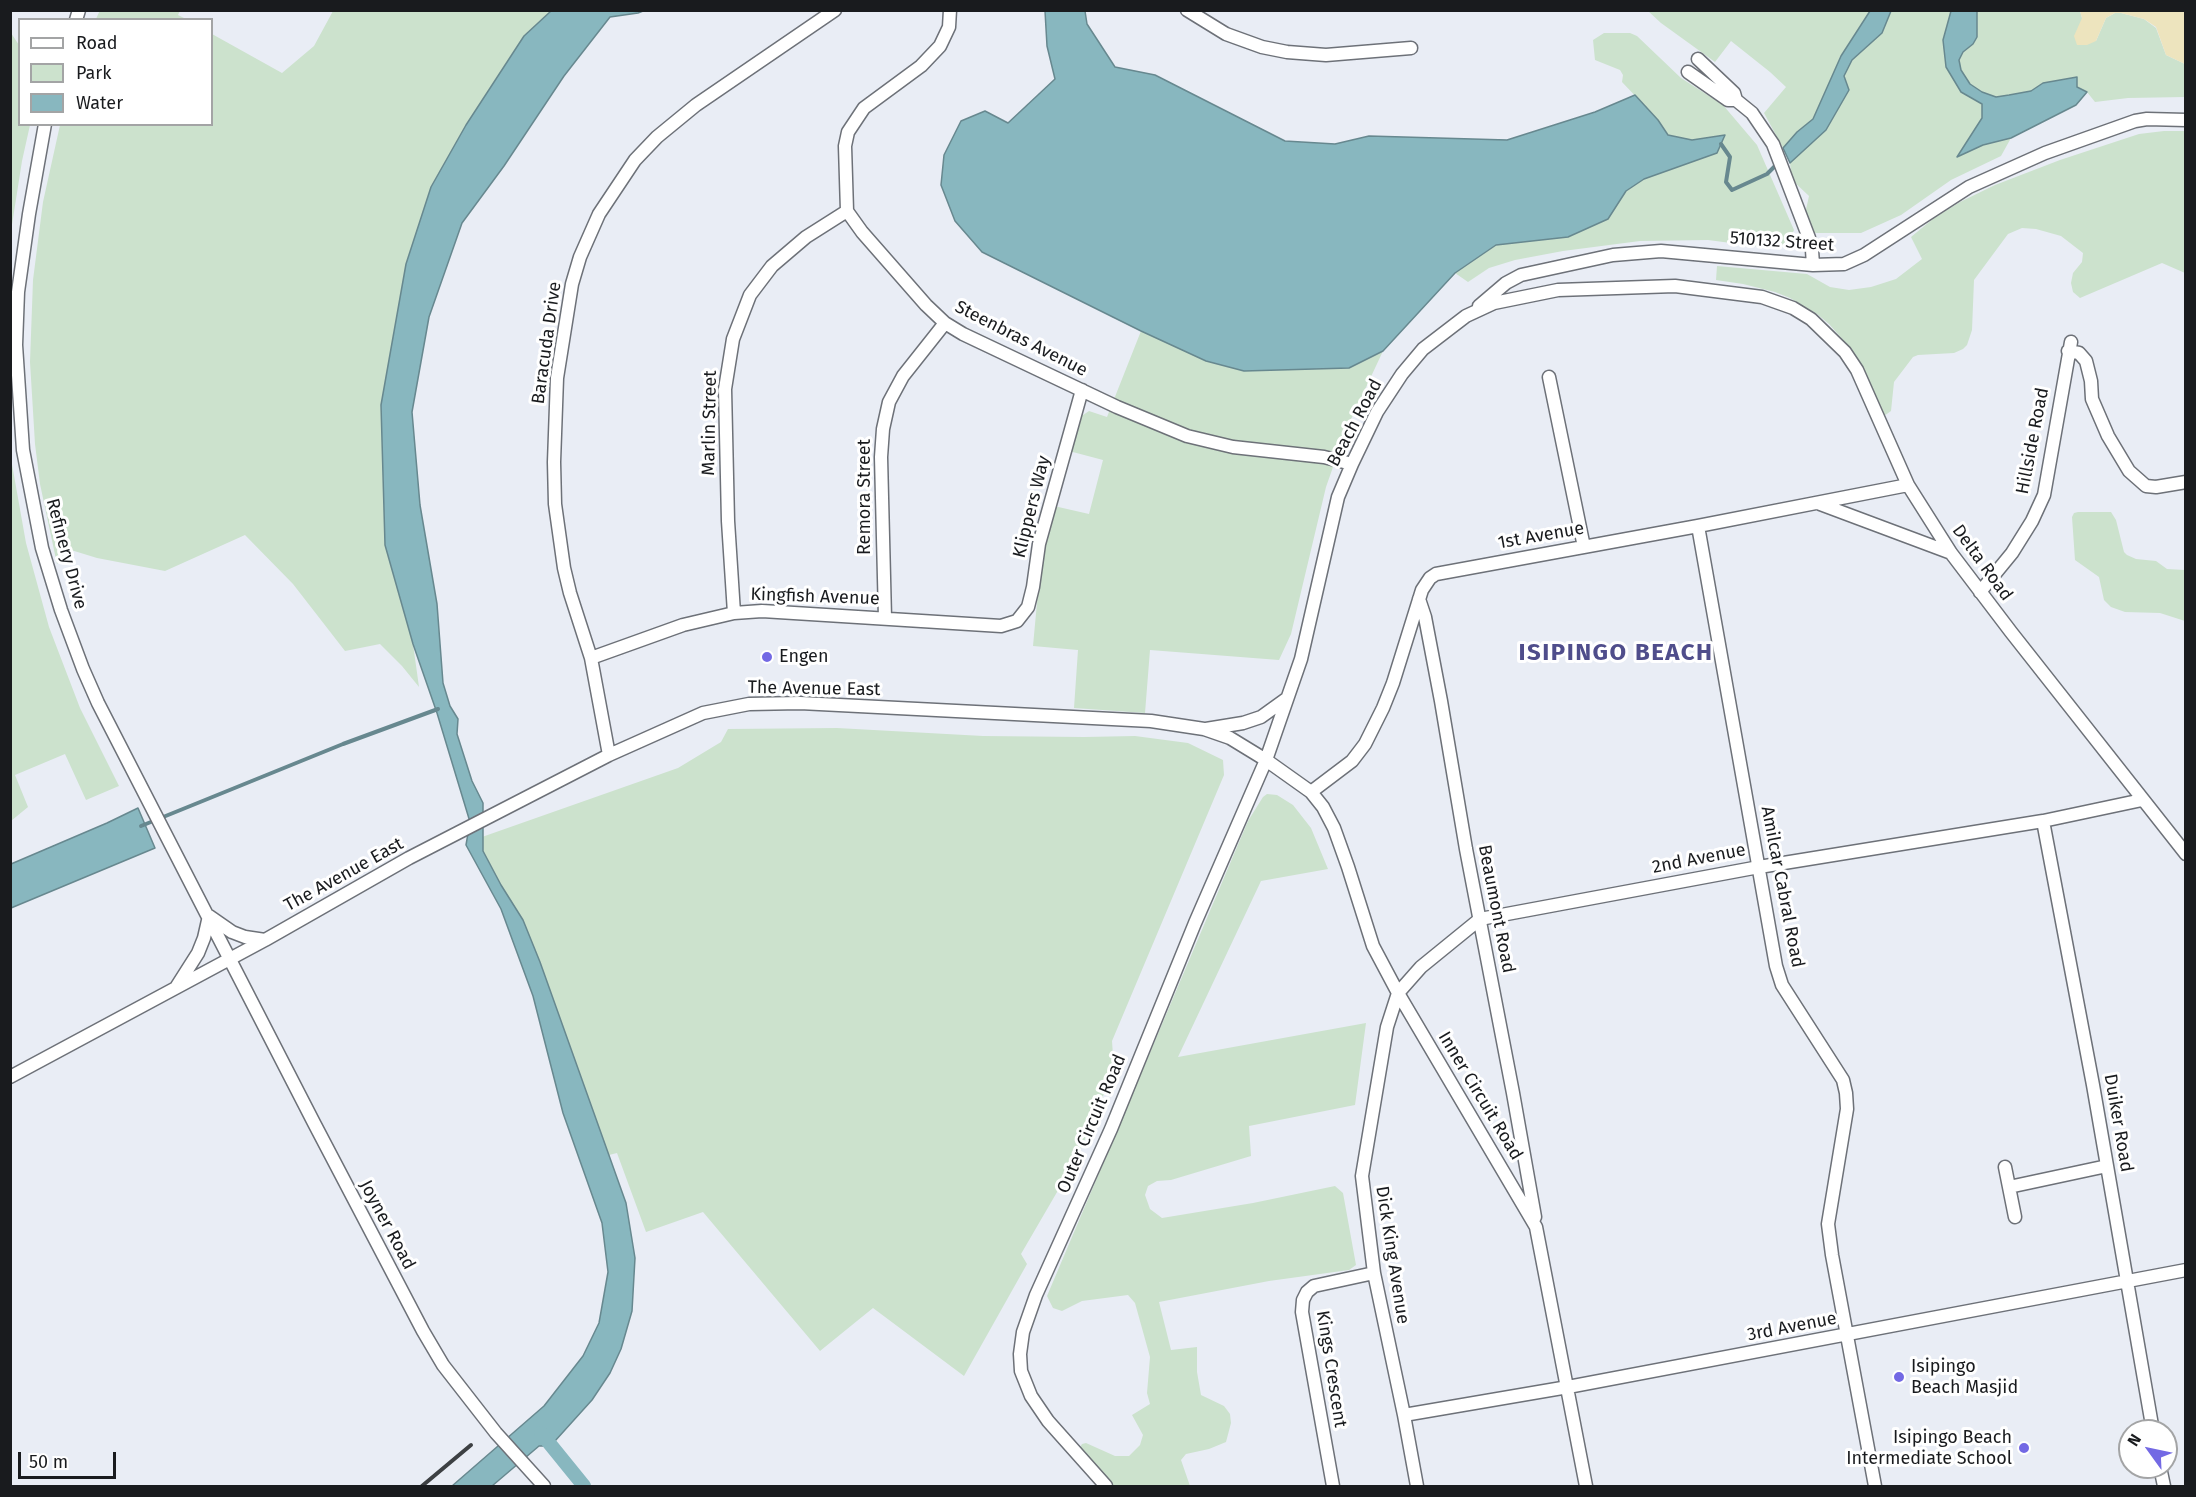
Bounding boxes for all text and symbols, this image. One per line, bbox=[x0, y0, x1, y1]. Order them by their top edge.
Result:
legend bbox=[18, 18, 213, 126]
text: Road bbox=[76, 32, 118, 54]
text: Park bbox=[76, 62, 111, 84]
text: Water bbox=[76, 92, 123, 114]
street label: 510132 Street bbox=[1729, 228, 1835, 256]
street label: Baracuda Drive bbox=[528, 280, 566, 406]
street label: Steenbras Avenue bbox=[951, 296, 1091, 382]
street label: Marlin Street bbox=[698, 370, 722, 476]
street label: Beach Road bbox=[1323, 376, 1387, 470]
street label: Hillside Road bbox=[2012, 386, 2054, 496]
street label: Remora Street bbox=[854, 439, 876, 555]
street label: Klippers Way bbox=[1009, 454, 1055, 560]
street label: Refinery Drive bbox=[41, 496, 91, 612]
street label: 1st Avenue bbox=[1496, 518, 1586, 554]
street label: Delta Road bbox=[1947, 521, 2017, 605]
street label: Kingfish Avenue bbox=[750, 584, 880, 610]
district label: ISIPINGO BEACH bbox=[1518, 639, 1714, 667]
place label: Engen bbox=[779, 646, 828, 668]
marker: Engen bbox=[760, 650, 774, 664]
street label: The Avenue East bbox=[747, 677, 881, 701]
street label: Amilcar Cabral Road bbox=[1756, 805, 1808, 969]
street label: The Avenue East bbox=[281, 833, 407, 917]
street label: 2nd Avenue bbox=[1650, 839, 1748, 879]
street label: Beaumont Road bbox=[1473, 843, 1519, 975]
street label: Inner Circuit Road bbox=[1433, 1028, 1527, 1164]
street label: Outer Circuit Road bbox=[1053, 1051, 1131, 1197]
street label: Duiker Road bbox=[2099, 1072, 2137, 1174]
street label: Joyner Road bbox=[354, 1177, 420, 1273]
street label: Dick King Avenue bbox=[1370, 1184, 1414, 1326]
street label: 3rd Avenue bbox=[1745, 1308, 1839, 1346]
street label: Kings Crescent bbox=[1311, 1309, 1351, 1429]
place label: Isipingo Beach Masjid bbox=[1911, 1356, 2018, 1398]
marker: Isipingo Beach Masjid bbox=[1892, 1370, 1906, 1384]
north arrow bbox=[2118, 1419, 2178, 1479]
place label: Isipingo Beach Intermediate School bbox=[1846, 1427, 2012, 1470]
text: N bbox=[2123, 1430, 2145, 1450]
scale bar bbox=[21, 1440, 118, 1478]
marker: Isipingo Beach Intermediate School bbox=[2017, 1441, 2031, 1455]
text: 50 m bbox=[29, 1451, 68, 1473]

